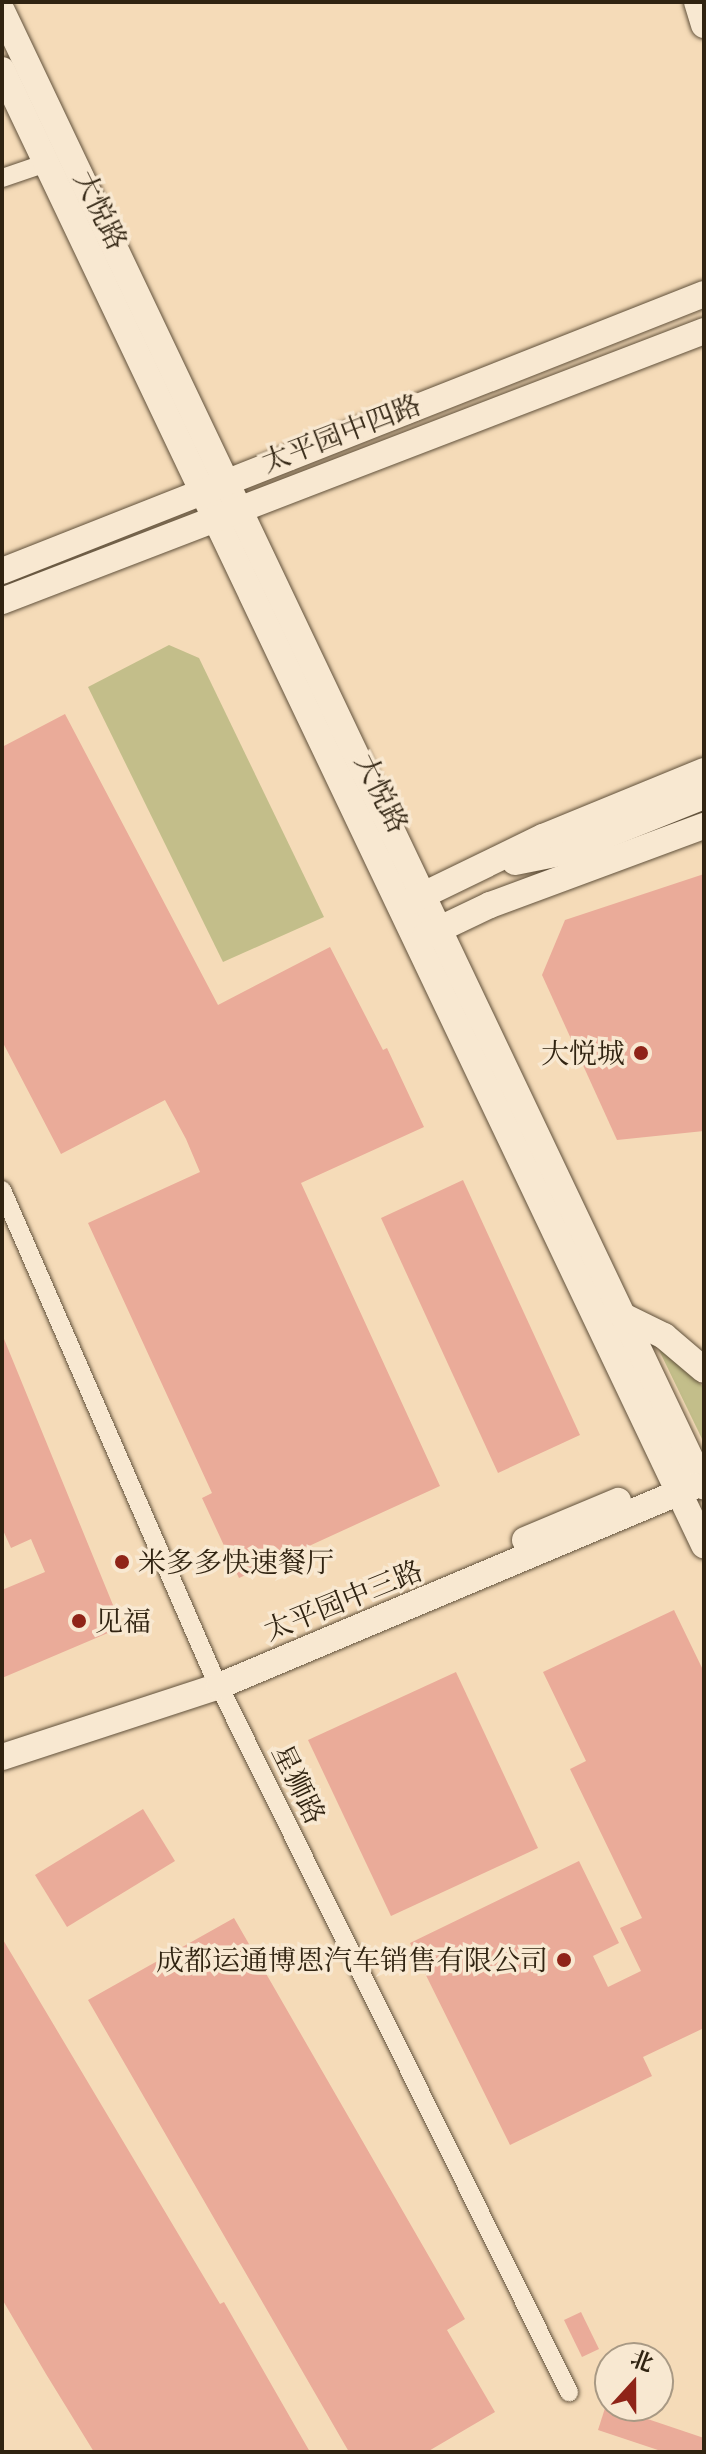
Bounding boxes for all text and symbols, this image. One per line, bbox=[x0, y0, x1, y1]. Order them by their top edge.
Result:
street label: 大悦路 bbox=[67, 165, 135, 255]
street label: 太平园中四路 bbox=[257, 387, 425, 479]
street label: 大悦路 bbox=[348, 748, 416, 838]
place label: 大悦城 bbox=[541, 1036, 625, 1070]
marker: 大悦城 bbox=[632, 1044, 650, 1062]
place label: 米多多快速餐厅 bbox=[138, 1545, 334, 1579]
marker: 米多多快速餐厅 bbox=[113, 1553, 131, 1571]
street label: 太平园中三路 bbox=[259, 1553, 427, 1647]
place label: 见福 bbox=[95, 1604, 151, 1638]
marker: 见福 bbox=[70, 1612, 88, 1630]
street label: 星狮路 bbox=[265, 1739, 333, 1829]
place label: 成都运通博恩汽车销售有限公司 bbox=[156, 1943, 548, 1977]
marker: 成都运通博恩汽车销售有限公司 bbox=[555, 1951, 573, 1969]
north arrow bbox=[594, 2342, 674, 2422]
text: 北 bbox=[627, 2344, 658, 2378]

